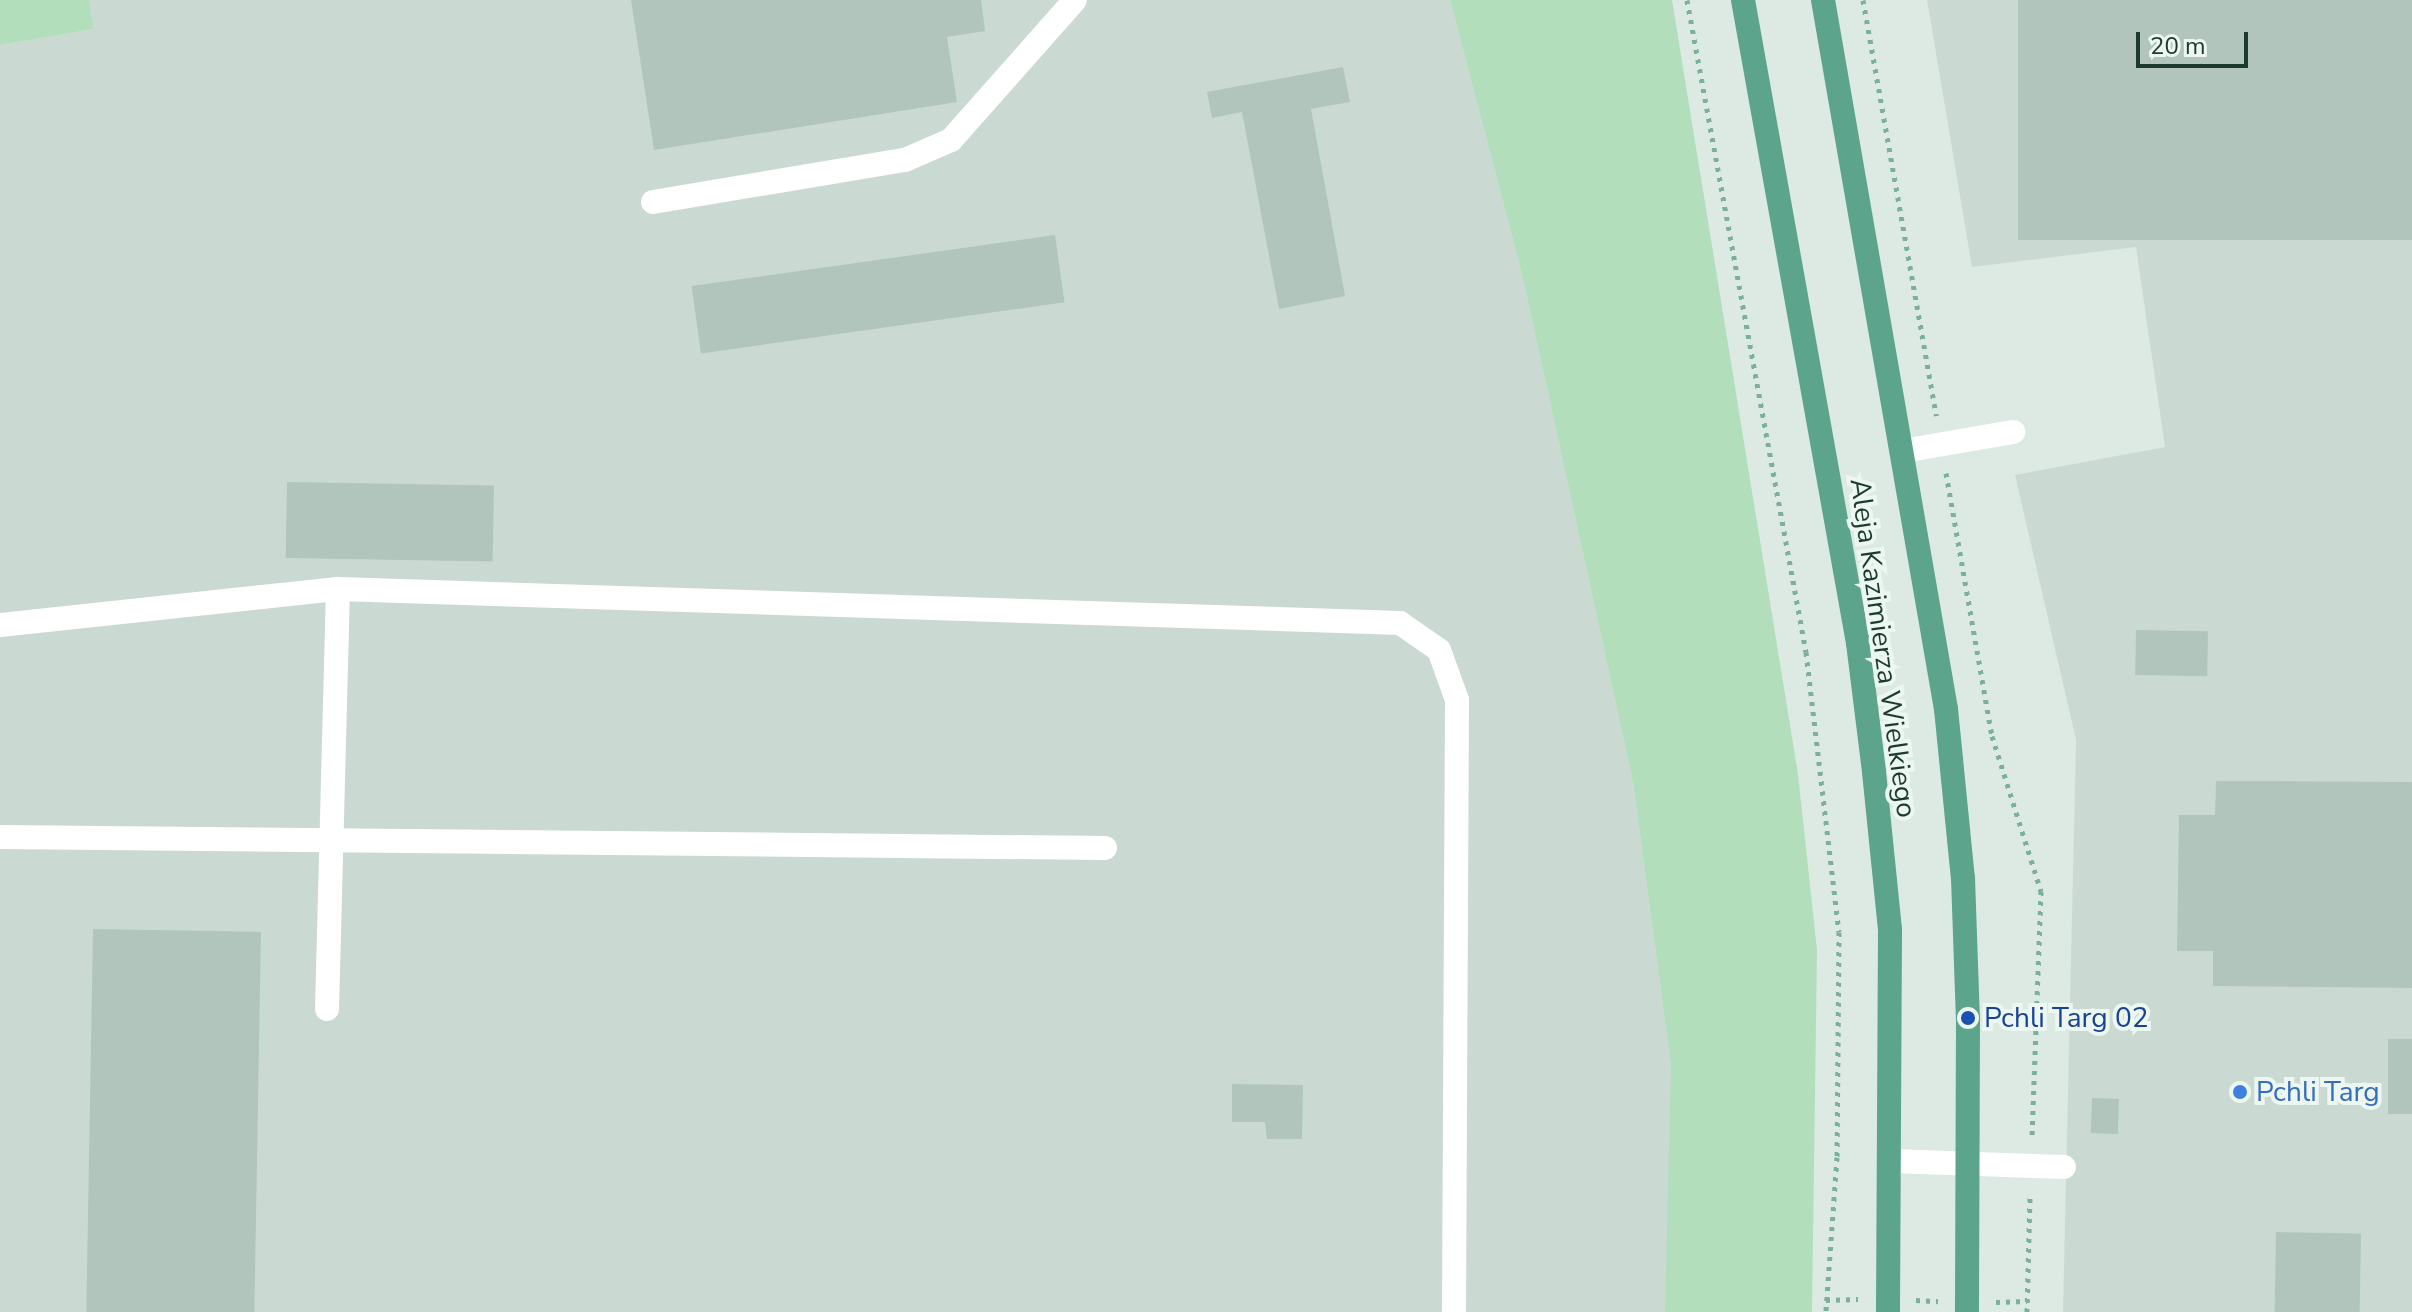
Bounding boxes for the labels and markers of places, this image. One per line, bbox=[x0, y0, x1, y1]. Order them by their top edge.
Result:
place label: Pchli Targ 02 bbox=[1984, 1001, 2149, 1035]
marker: Pchli Targ 02 bbox=[1959, 1009, 1977, 1027]
place label: Pchli Targ bbox=[2256, 1075, 2380, 1109]
marker: Pchli Targ bbox=[2231, 1083, 2249, 1101]

